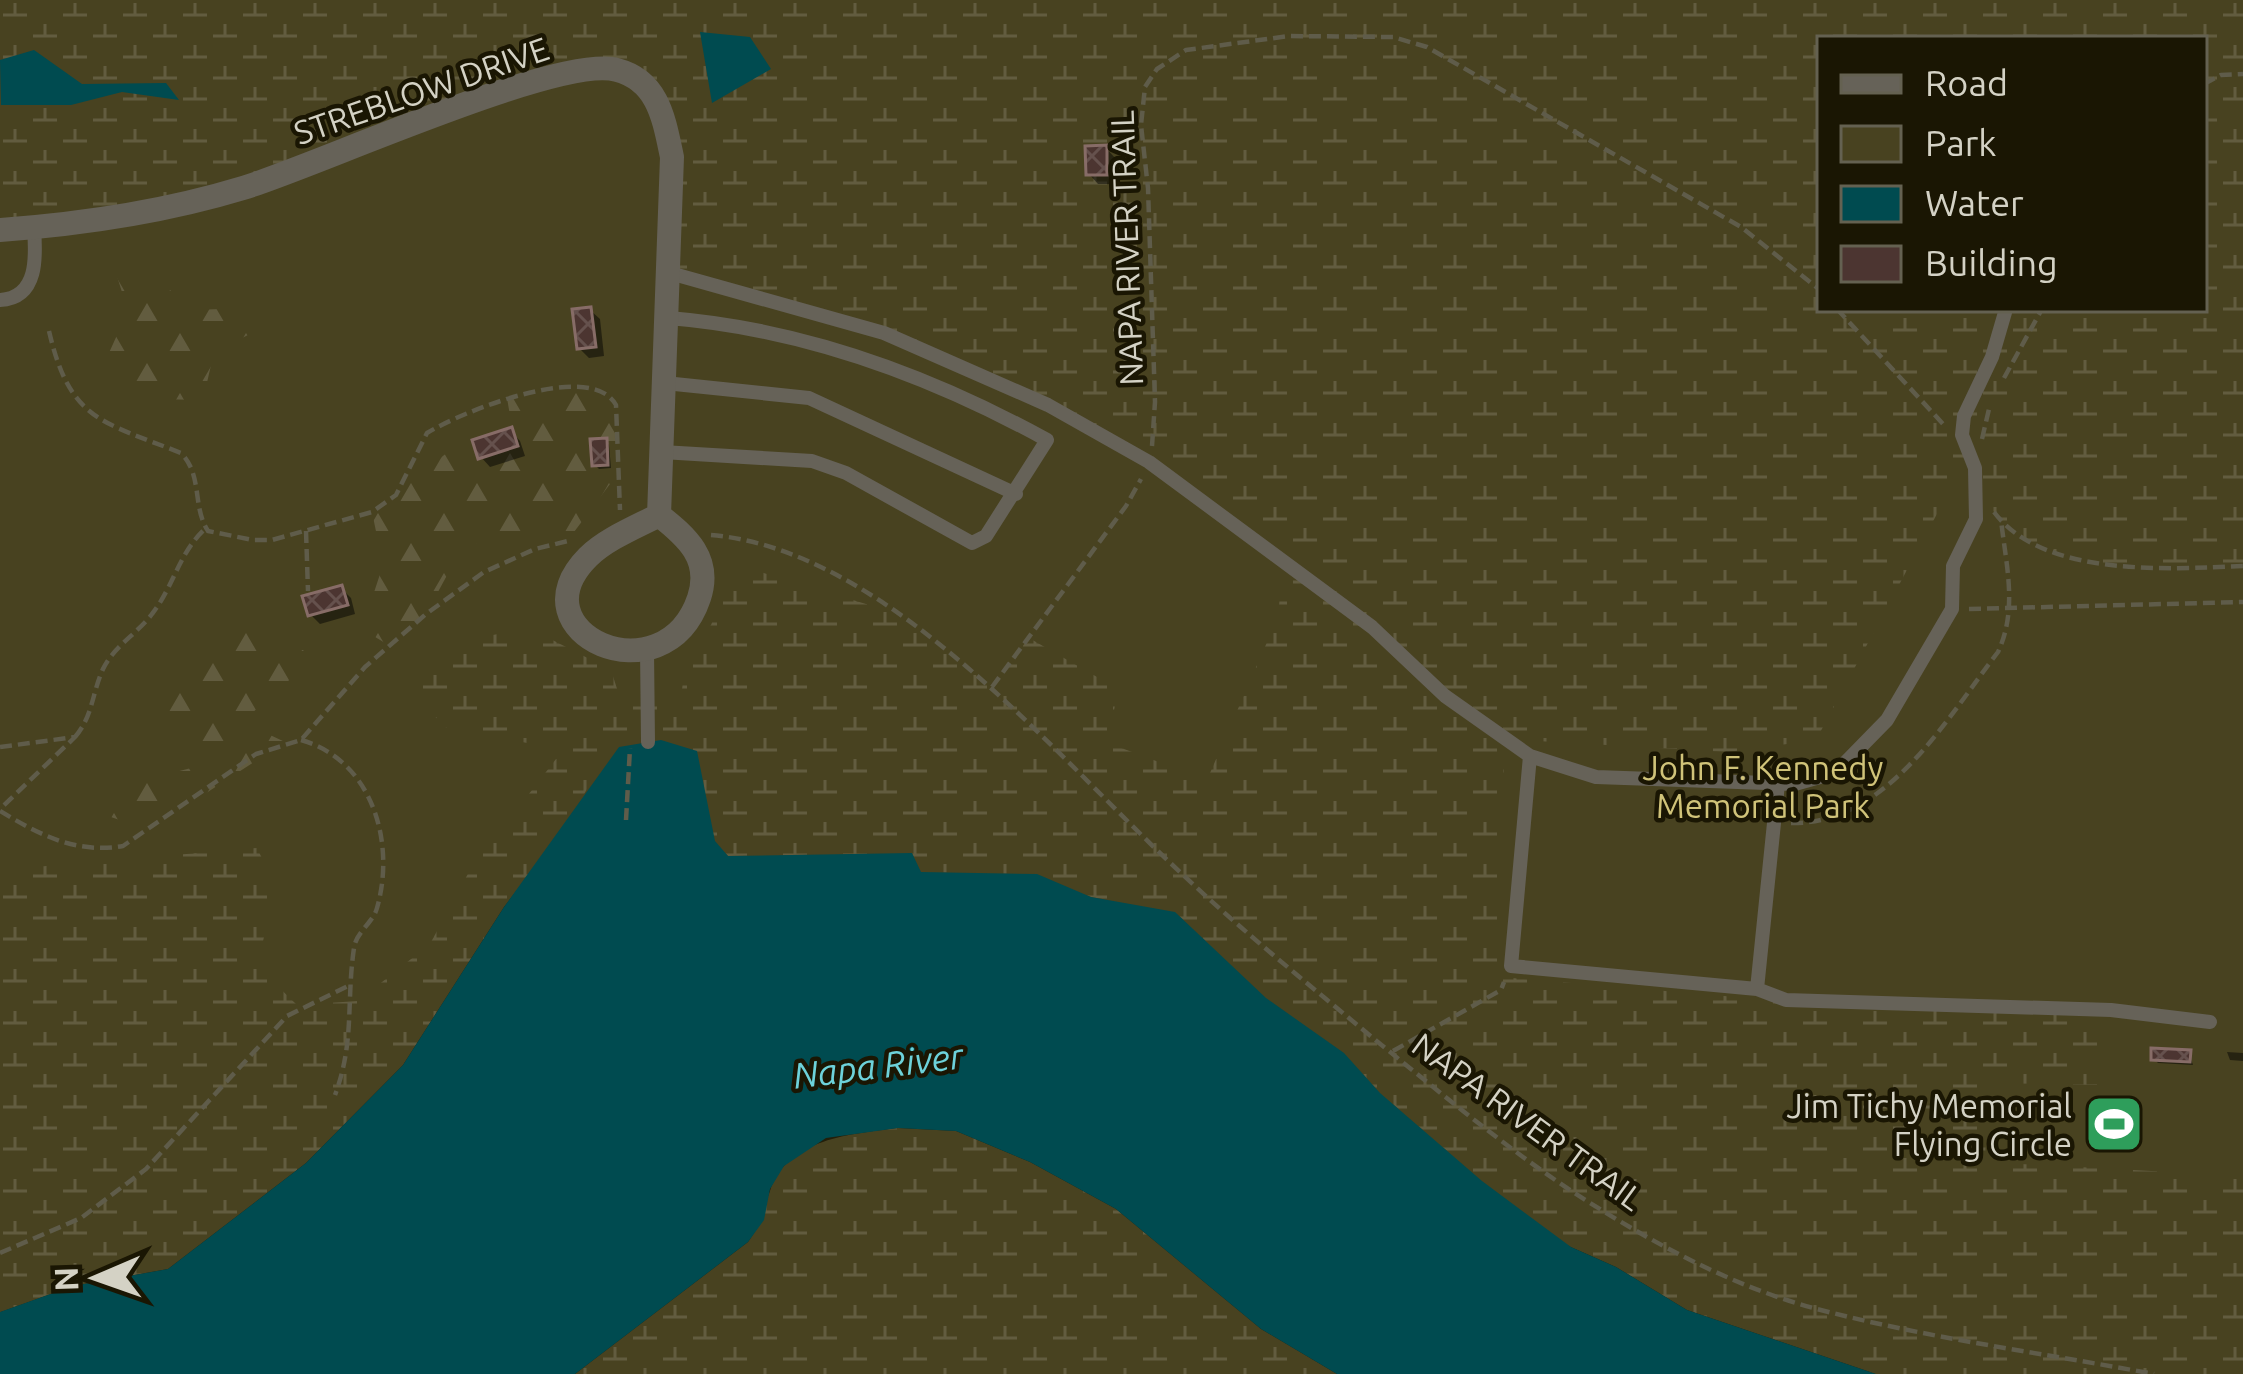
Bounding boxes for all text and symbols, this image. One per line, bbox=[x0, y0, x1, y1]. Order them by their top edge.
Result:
street label: STREBLOW DRIVE bbox=[289, 29, 553, 151]
legend bbox=[1817, 36, 2207, 312]
text: Road bbox=[1925, 62, 2008, 103]
street label: NAPA RIVER TRAIL bbox=[1103, 109, 1149, 386]
text: Park bbox=[1925, 122, 1997, 163]
text: Water bbox=[1925, 182, 2024, 223]
text: Building bbox=[1925, 242, 2058, 283]
park label: John F. Kennedy Memorial Park bbox=[1642, 749, 1884, 824]
street label: NAPA RIVER TRAIL bbox=[1406, 1025, 1651, 1217]
water label: Napa River bbox=[791, 1034, 967, 1096]
place label: Jim Tichy Memorial Flying Circle bbox=[1786, 1087, 2072, 1162]
sports icon: Jim Tichy Memorial Flying Circle bbox=[2083, 1093, 2145, 1155]
north arrow bbox=[36, 1218, 156, 1338]
text: N bbox=[47, 1266, 84, 1292]

